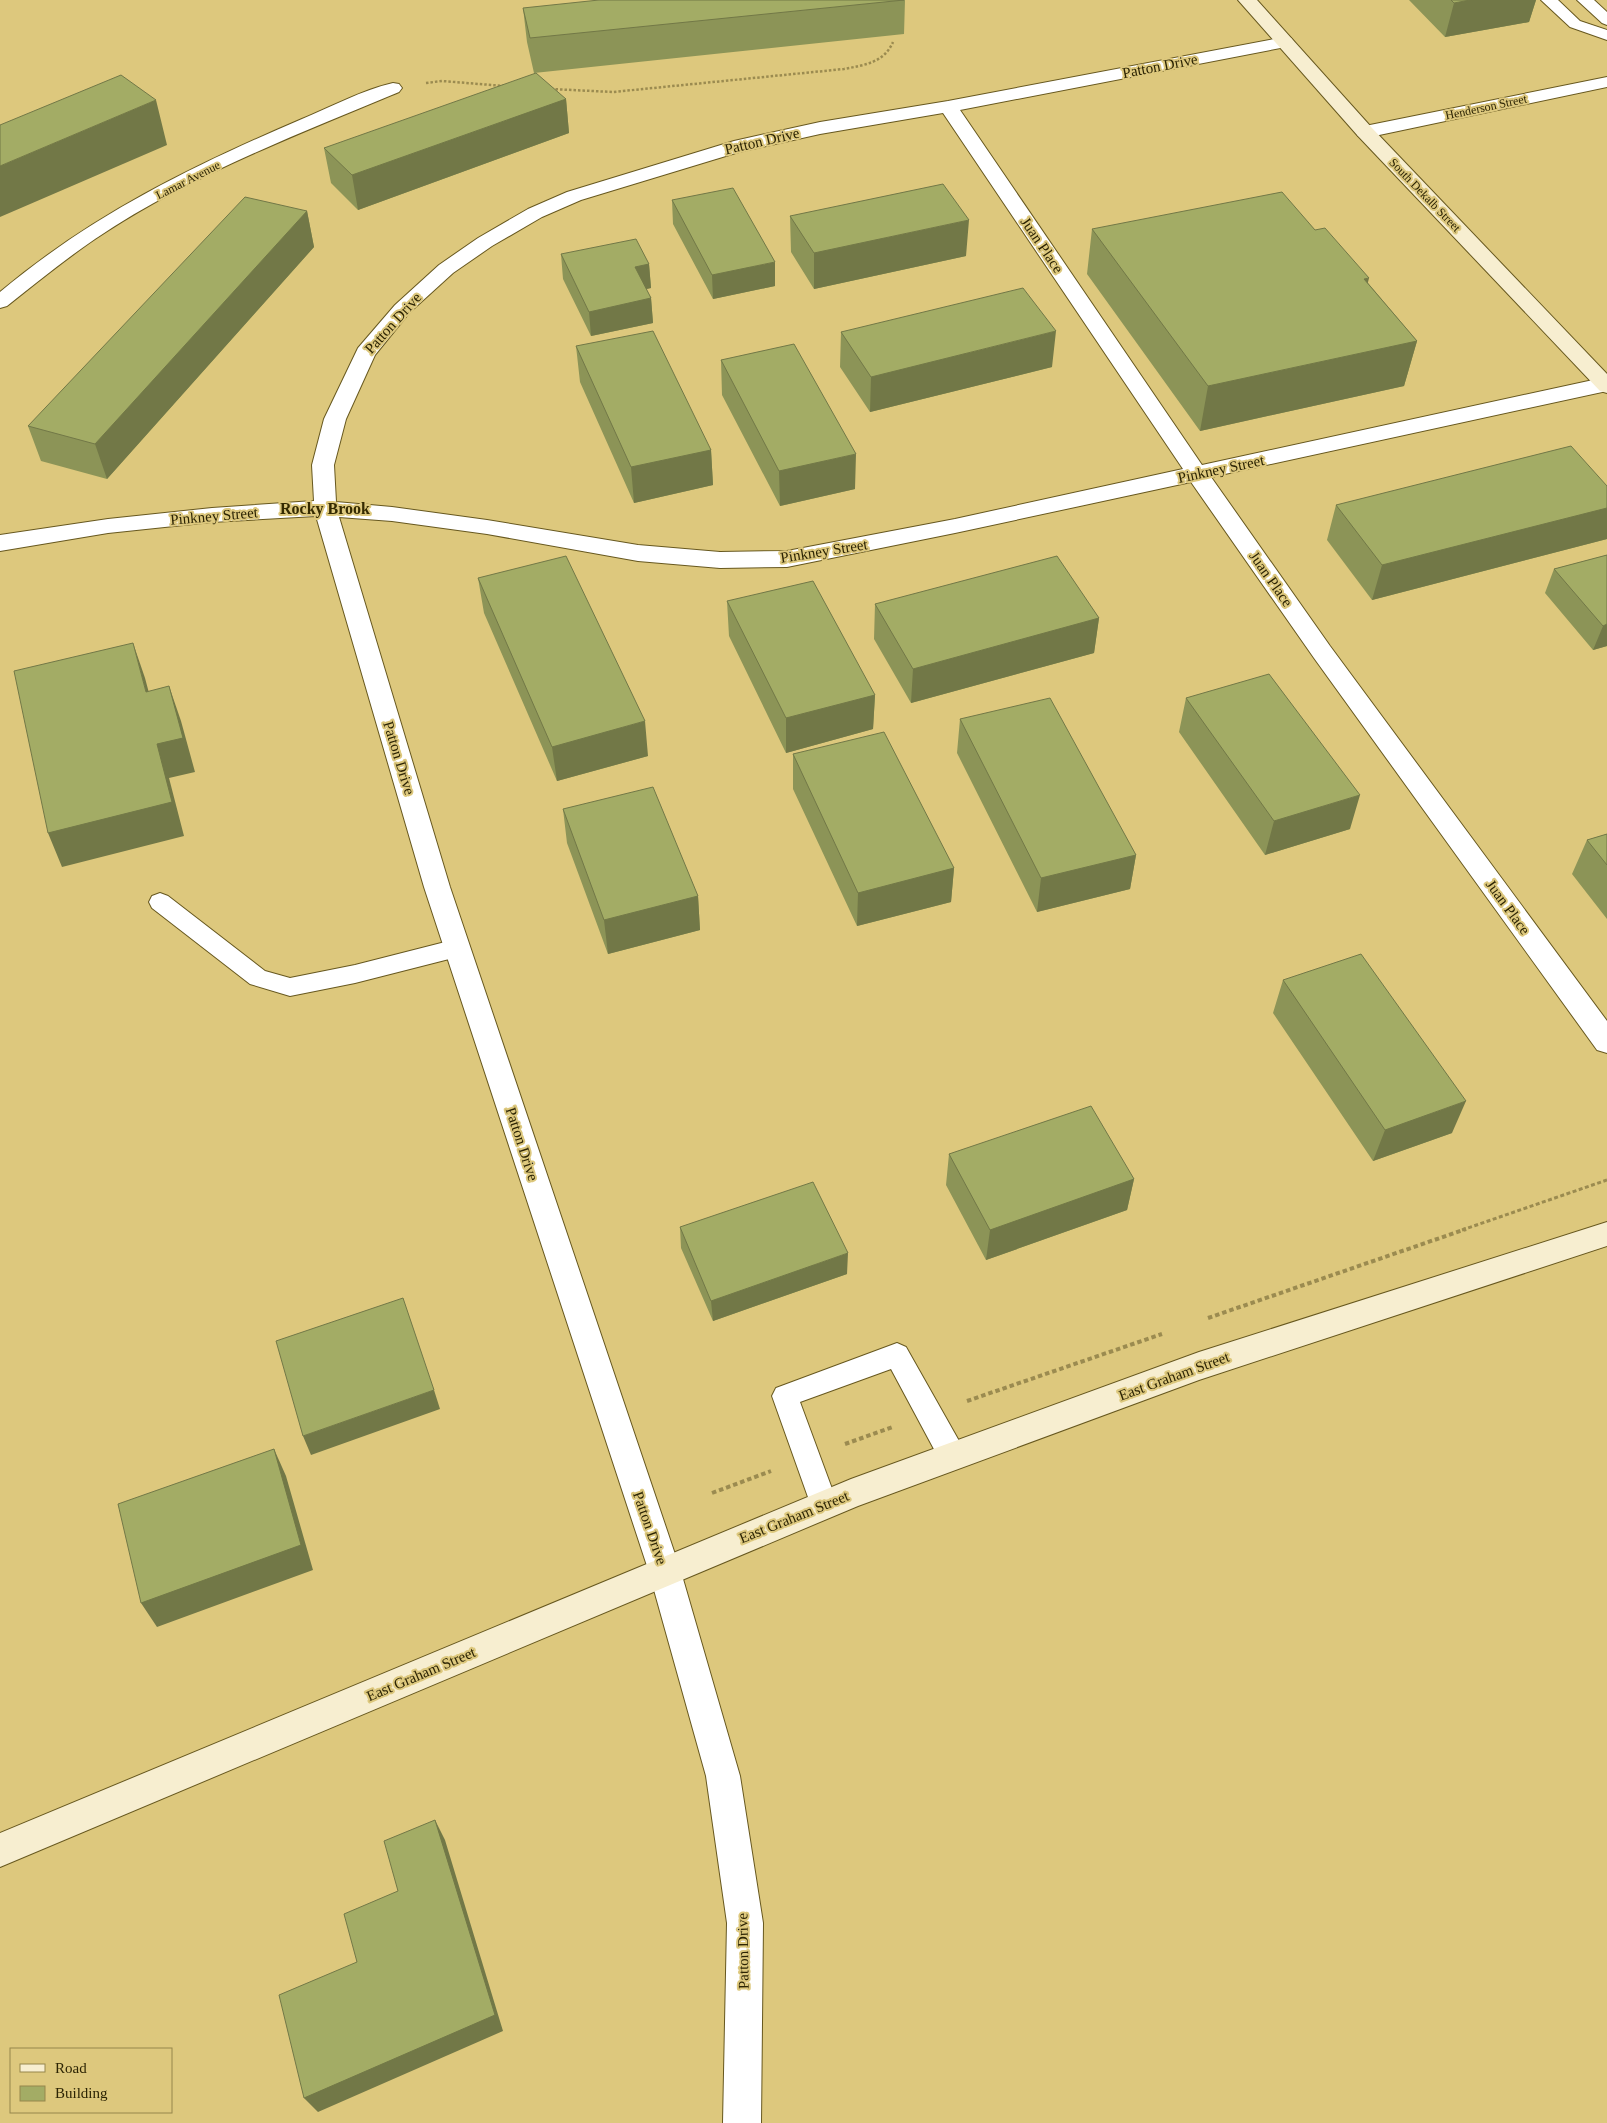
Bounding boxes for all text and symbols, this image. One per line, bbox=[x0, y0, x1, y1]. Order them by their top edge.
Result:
street label: Patton Drive bbox=[1121, 51, 1199, 81]
street label: Henderson Street bbox=[1444, 91, 1529, 122]
street label: Patton Drive bbox=[723, 125, 801, 157]
street label: South Dekalb Street bbox=[1386, 155, 1464, 235]
street label: Lamar Avenue bbox=[154, 158, 222, 202]
street label: Juan Place bbox=[1018, 214, 1067, 276]
street label: Patton Drive bbox=[362, 289, 425, 357]
street label: Pinkney Street bbox=[1176, 452, 1266, 486]
district label: Rocky Brook bbox=[280, 500, 370, 518]
street label: Pinkney Street bbox=[170, 504, 259, 528]
street label: Pinkney Street bbox=[779, 536, 869, 566]
street label: Juan Place bbox=[1246, 548, 1296, 610]
street label: Patton Drive bbox=[380, 719, 418, 797]
street label: Juan Place bbox=[1483, 877, 1533, 938]
street label: Patton Drive bbox=[503, 1105, 541, 1183]
street label: East Graham Street bbox=[1116, 1348, 1232, 1403]
street label: East Graham Street bbox=[737, 1487, 852, 1546]
street label: Patton Drive bbox=[630, 1489, 670, 1567]
street label: East Graham Street bbox=[364, 1644, 479, 1704]
street label: Patton Drive bbox=[734, 1912, 752, 1989]
legend bbox=[10, 2048, 172, 2113]
text: Road bbox=[55, 2060, 87, 2076]
text: Building bbox=[55, 2085, 108, 2101]

